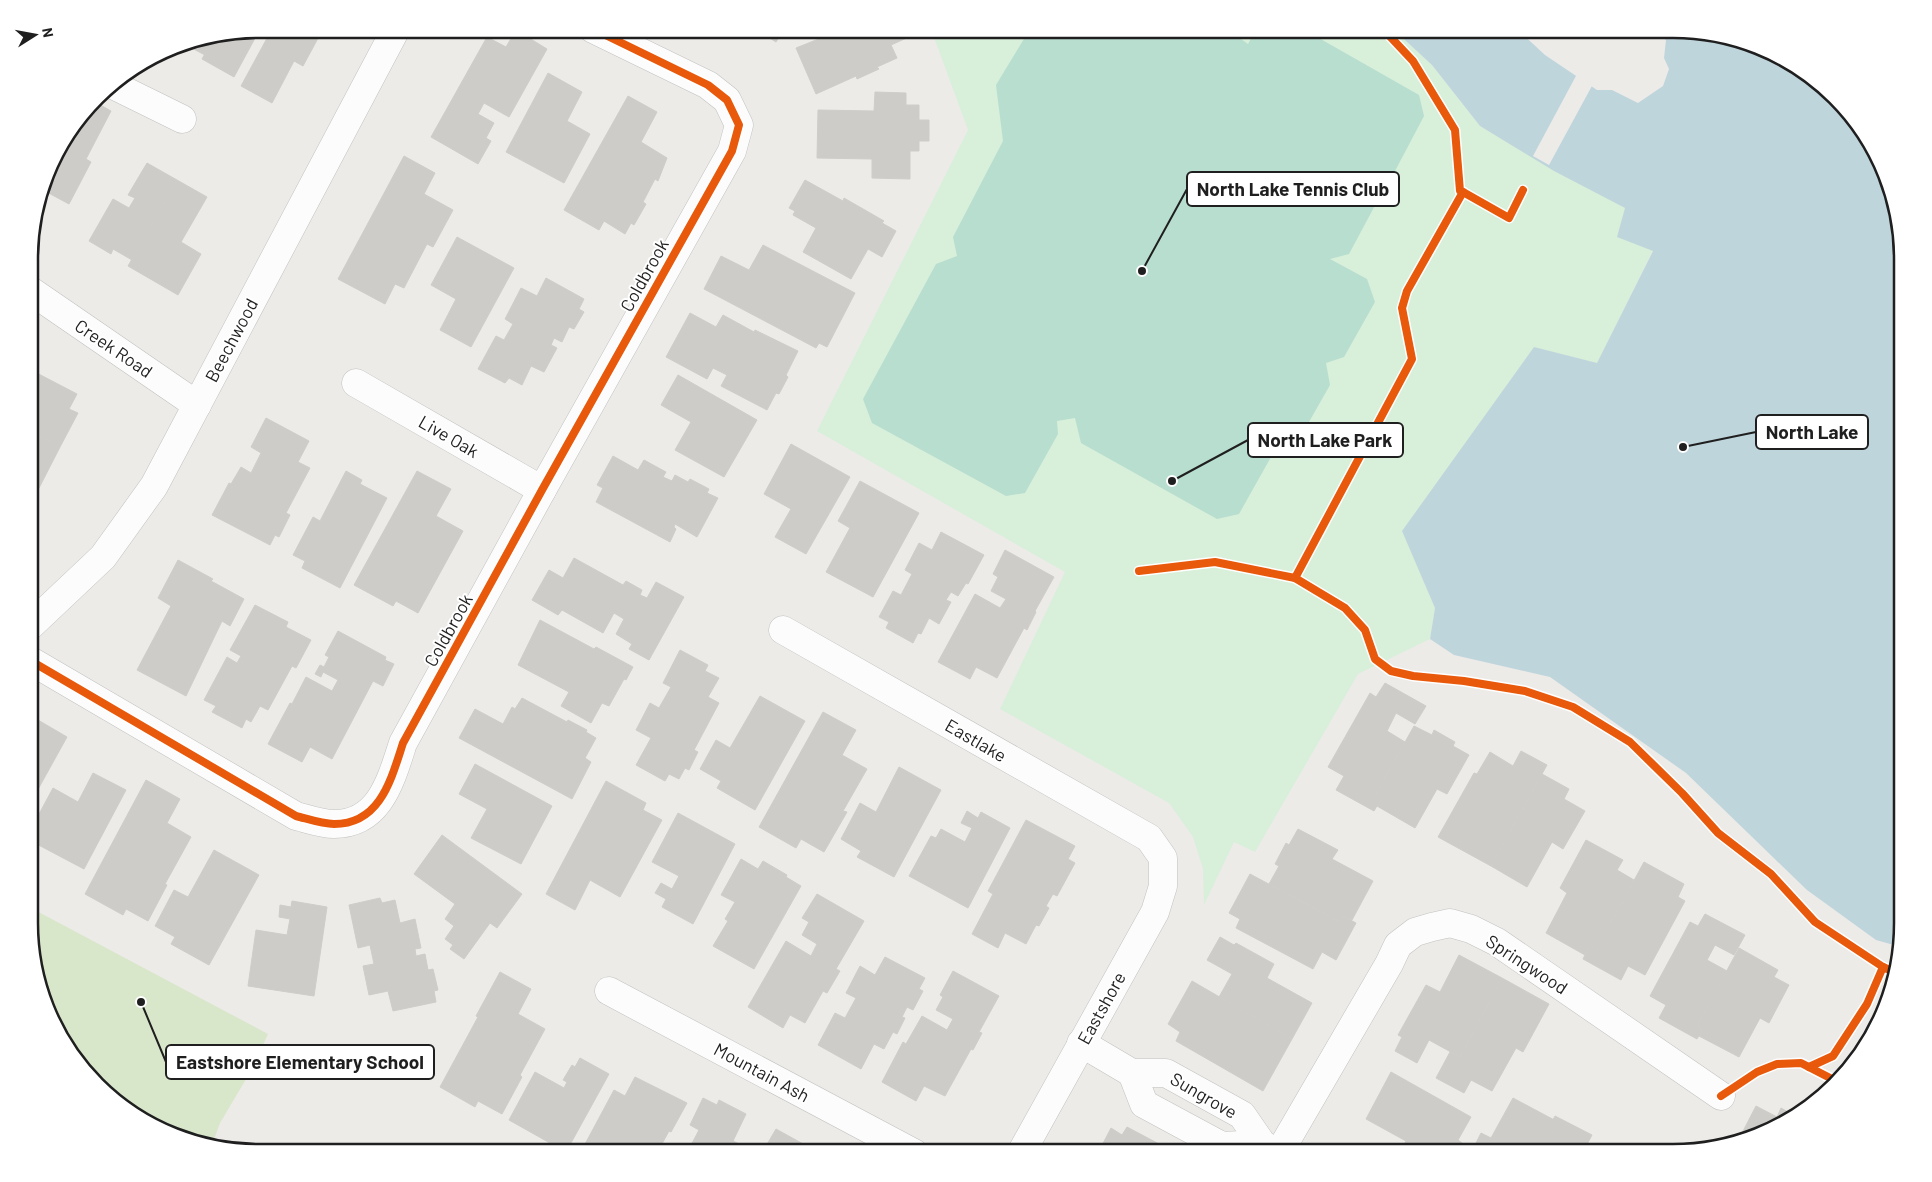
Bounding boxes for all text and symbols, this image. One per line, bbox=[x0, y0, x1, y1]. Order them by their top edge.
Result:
north arrow bbox=[10, 10, 60, 60]
text: N bbox=[39, 26, 57, 39]
callout: North Lake Tennis Club bbox=[1187, 172, 1399, 206]
text: North Lake Tennis Club bbox=[1197, 177, 1389, 200]
street label: Coldbrook bbox=[615, 235, 673, 315]
street label: Beechwood bbox=[200, 294, 262, 386]
street label: Creek Road bbox=[71, 314, 157, 382]
street label: Live Oak bbox=[415, 410, 483, 462]
callout: North Lake bbox=[1756, 415, 1868, 449]
text: North Lake bbox=[1766, 420, 1858, 443]
callout: North Lake Park bbox=[1248, 423, 1403, 457]
text: North Lake Park bbox=[1258, 428, 1393, 451]
street label: Coldbrook bbox=[419, 590, 477, 670]
street label: Eastlake bbox=[942, 714, 1010, 766]
street label: Springwood bbox=[1482, 929, 1572, 999]
street label: Eastshore bbox=[1072, 968, 1130, 1048]
street label: Mountain Ash bbox=[710, 1038, 814, 1106]
callout: Eastshore Elementary School bbox=[166, 1045, 434, 1079]
text: Eastshore Elementary School bbox=[176, 1050, 424, 1073]
street label: Sungrove bbox=[1167, 1067, 1241, 1123]

